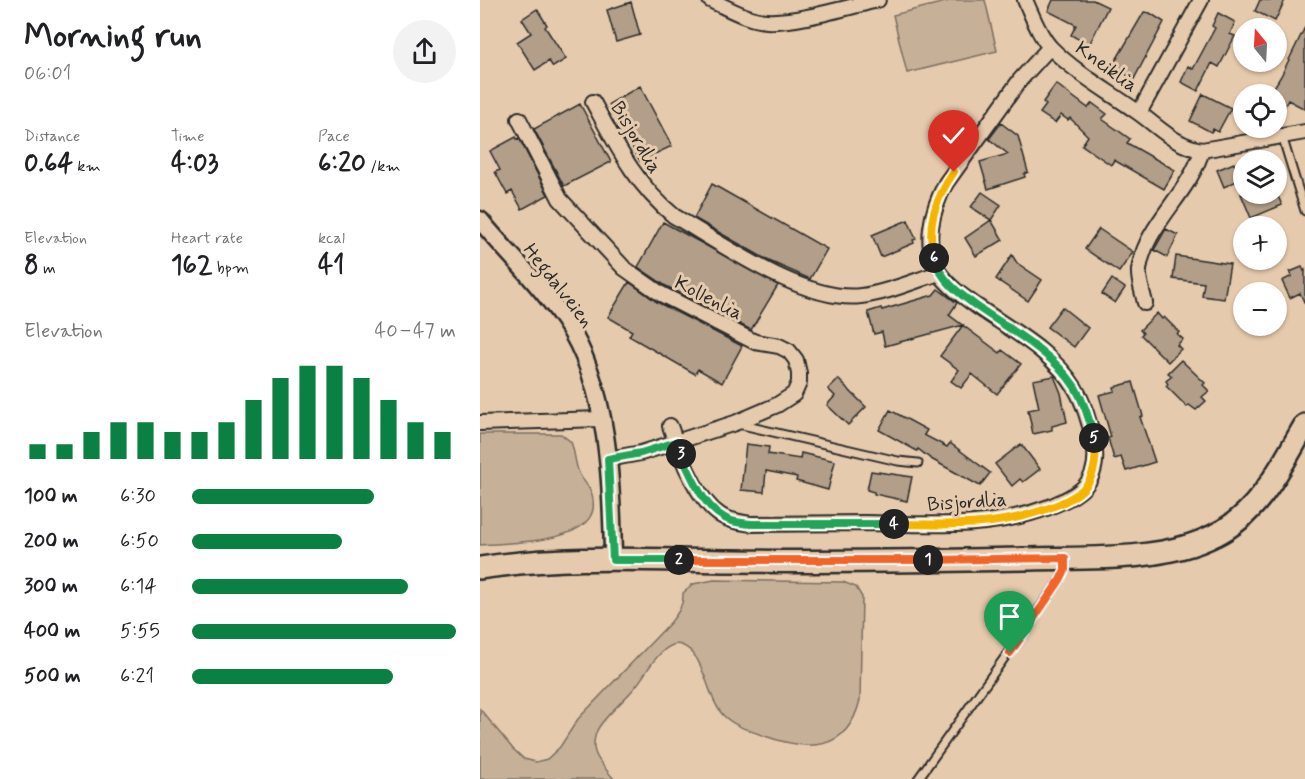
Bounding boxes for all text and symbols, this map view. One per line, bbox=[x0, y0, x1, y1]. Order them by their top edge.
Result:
text: Morning run bbox=[24, 15, 202, 59]
north arrow bbox=[1233, 18, 1287, 72]
map controls bbox=[1233, 18, 1287, 336]
button: share bbox=[393, 20, 456, 83]
street label: Kneiklia bbox=[1069, 35, 1143, 99]
text: 06:01 bbox=[24, 60, 71, 87]
button: locate bbox=[1233, 84, 1287, 138]
street label: Bisjordlia bbox=[604, 97, 668, 179]
pin bbox=[928, 110, 979, 172]
icon: check bbox=[937, 119, 970, 152]
text: Distance bbox=[24, 126, 80, 147]
text: Time bbox=[171, 126, 205, 147]
text: Pace bbox=[318, 126, 350, 147]
text: 0.64 bbox=[24, 147, 73, 181]
text: 4:03 bbox=[171, 147, 219, 181]
text: 6:20 bbox=[318, 147, 366, 181]
button: layers bbox=[1233, 150, 1287, 204]
text: km bbox=[73, 156, 101, 177]
text: /km bbox=[366, 156, 401, 177]
button: + bbox=[1233, 216, 1287, 270]
text: Elevation bbox=[24, 228, 87, 249]
text: Heart rate bbox=[171, 228, 243, 249]
text: kcal bbox=[318, 228, 345, 249]
street label: Hegdalveien bbox=[515, 238, 599, 335]
pin: 6 bbox=[919, 243, 949, 273]
text: 6 bbox=[930, 247, 938, 268]
text: 8 bbox=[24, 249, 39, 283]
text: 162 bbox=[171, 249, 213, 283]
text: 41 bbox=[318, 249, 344, 283]
text: m bbox=[39, 258, 56, 279]
text: bpm bbox=[213, 258, 249, 279]
street label: Kollenlia bbox=[670, 270, 747, 327]
button: − bbox=[1233, 282, 1287, 336]
text: Elevation bbox=[24, 318, 103, 345]
text: 40–47 m bbox=[375, 318, 456, 345]
pin: 5 bbox=[1079, 423, 1109, 453]
text: 5 bbox=[1089, 427, 1099, 448]
pin: 3 bbox=[666, 439, 696, 469]
text: 3 bbox=[677, 443, 685, 464]
text: 100 m bbox=[24, 483, 78, 510]
text: 6:30 bbox=[120, 483, 156, 510]
street label: Bisjordlia bbox=[926, 486, 1008, 519]
pin: 4 bbox=[879, 509, 909, 539]
text: 4 bbox=[889, 513, 899, 534]
text: 200 m bbox=[24, 528, 79, 555]
text: 6:50 bbox=[120, 528, 159, 555]
pin: 2 bbox=[664, 545, 694, 575]
pin: 1 bbox=[913, 545, 943, 575]
text: 2 bbox=[675, 549, 683, 570]
text: 1 bbox=[924, 549, 932, 570]
text: 300 m bbox=[24, 573, 78, 600]
text: 6:14 bbox=[120, 573, 157, 600]
pin bbox=[984, 591, 1035, 653]
icon: arrive bbox=[993, 600, 1026, 633]
text: 400 m bbox=[24, 618, 80, 645]
text: 5:55 bbox=[120, 618, 160, 645]
text: 500 m bbox=[24, 663, 81, 690]
text: 6:21 bbox=[120, 663, 154, 690]

